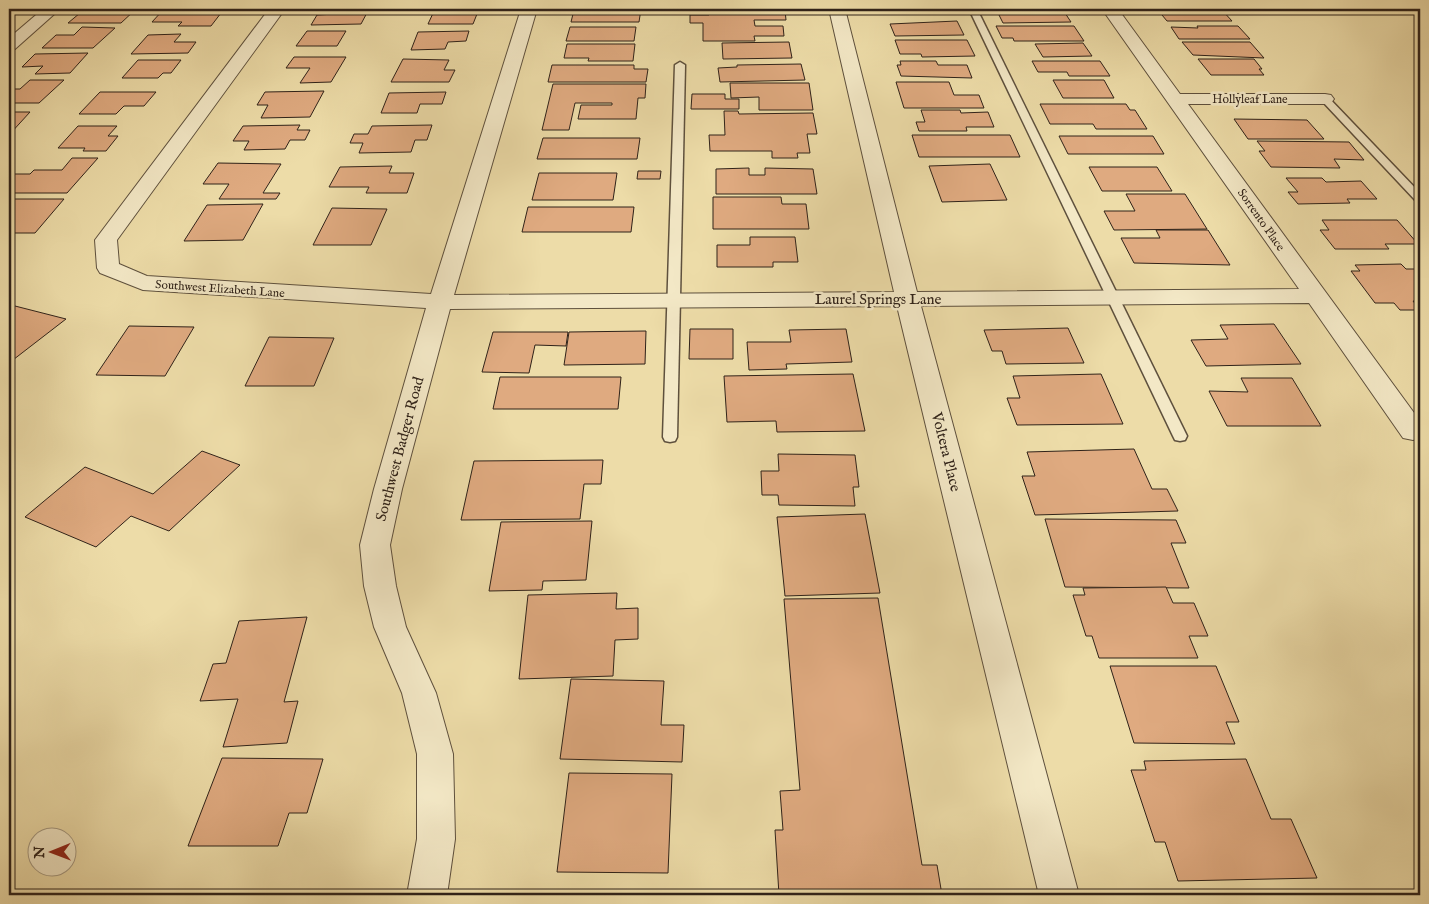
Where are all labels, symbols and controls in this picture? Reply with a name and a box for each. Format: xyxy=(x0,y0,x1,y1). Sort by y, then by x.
street label: Hollyleaf Lane xyxy=(1212,92,1288,107)
street label: Sorrento Place xyxy=(1234,186,1288,254)
street label: Southwest Elizabeth Lane xyxy=(155,277,286,301)
street label: Laurel Springs Lane xyxy=(815,290,941,309)
street label: Southwest Badger Road xyxy=(372,374,429,523)
street label: Voltera Place xyxy=(927,409,965,494)
north arrow xyxy=(28,826,78,876)
text: N xyxy=(31,846,49,859)

